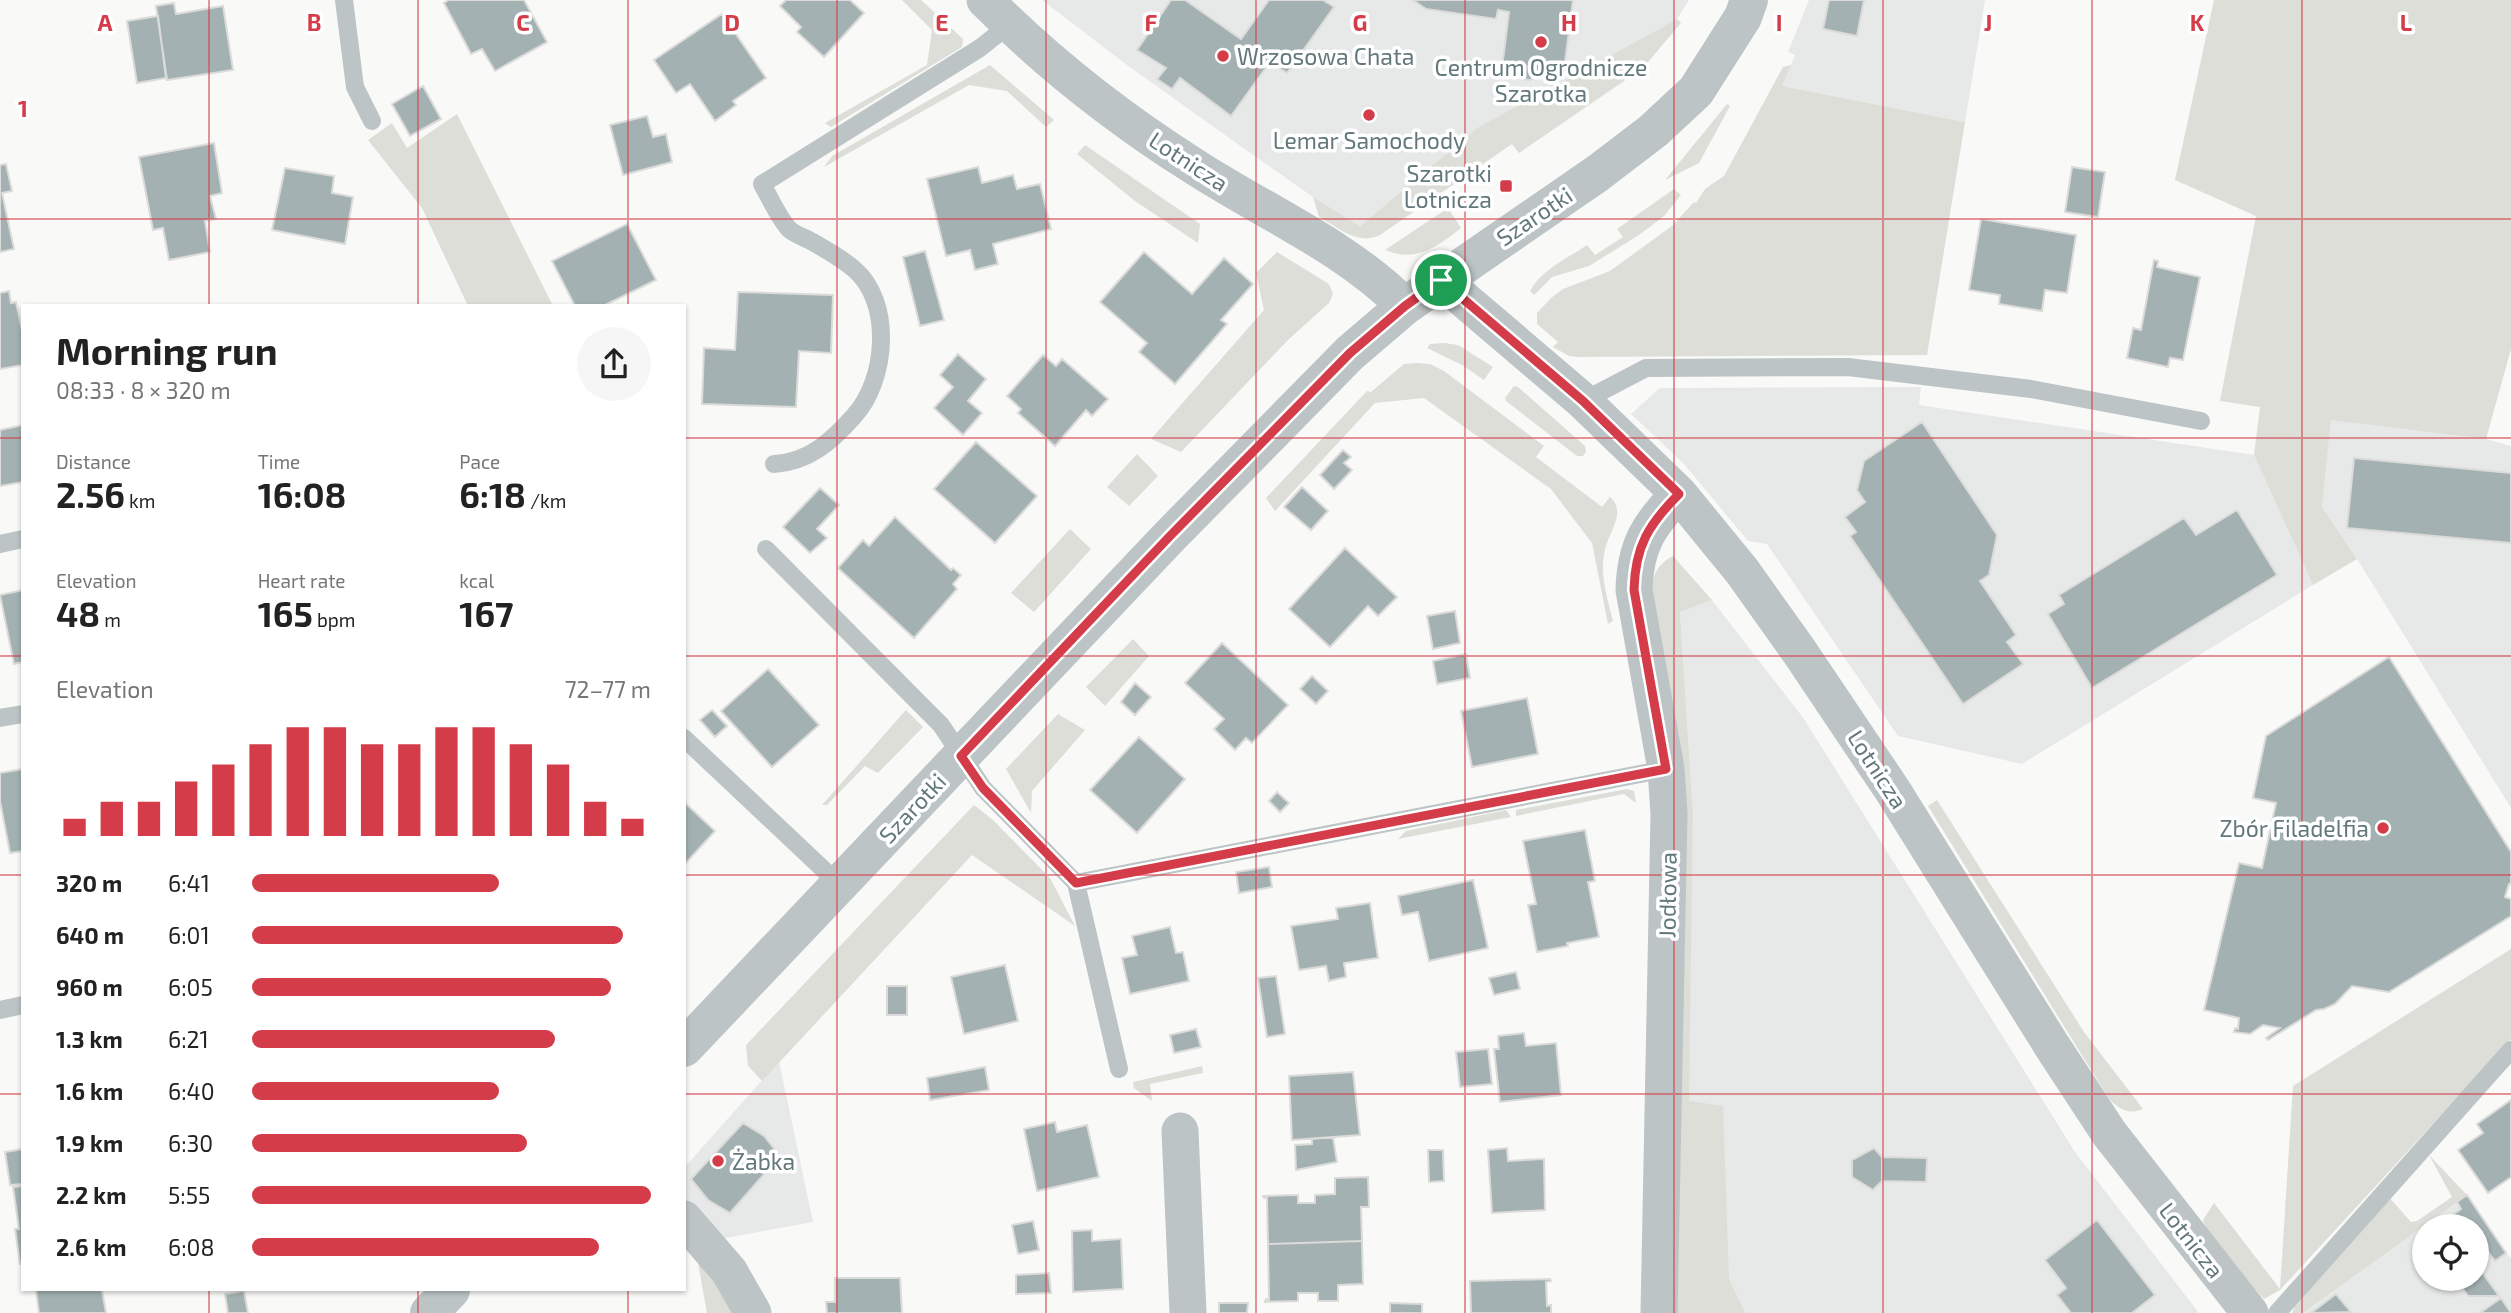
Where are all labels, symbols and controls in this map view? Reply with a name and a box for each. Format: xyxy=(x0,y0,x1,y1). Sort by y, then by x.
text: A xyxy=(97,8,113,36)
text: B xyxy=(307,8,321,36)
text: C xyxy=(516,8,530,36)
text: D xyxy=(724,8,740,36)
text: E xyxy=(935,8,949,36)
text: F xyxy=(1145,8,1158,36)
text: G xyxy=(1353,8,1367,36)
text: H xyxy=(1561,8,1577,36)
text: I xyxy=(1776,8,1782,36)
text: J xyxy=(1984,8,1992,36)
text: K xyxy=(2190,8,2205,36)
text: L xyxy=(2400,8,2412,36)
marker: Centrum Ogrodnicze Szarotka xyxy=(1533,34,1549,50)
place label: Wrzosowa Chata xyxy=(1237,42,1414,70)
marker: Wrzosowa Chata xyxy=(1215,48,1231,64)
place label: Centrum Ogrodnicze Szarotka xyxy=(1435,53,1647,107)
text: 1 xyxy=(18,94,28,122)
marker: Lemar Samochody xyxy=(1361,107,1377,123)
street label: Lotnicza xyxy=(1144,125,1234,197)
place label: Lemar Samochody xyxy=(1273,126,1465,154)
place label: Szarotki Lotnicza xyxy=(1404,159,1492,213)
marker: Szarotki Lotnicza xyxy=(1498,178,1514,194)
street label: Szarotki xyxy=(1491,181,1577,251)
pin xyxy=(1411,250,1471,310)
icon: arrive xyxy=(1422,261,1460,299)
text: Morning run xyxy=(56,327,277,373)
button: share xyxy=(577,327,651,401)
text: 08:33 · 8 × 320 m xyxy=(56,376,231,404)
text: Distance xyxy=(56,450,131,473)
text: Time xyxy=(258,450,300,473)
text: Pace xyxy=(459,450,500,473)
text: 2.56 xyxy=(56,473,125,515)
text: 16:08 xyxy=(258,473,346,515)
text: 6:18 xyxy=(459,473,526,515)
text: km xyxy=(125,489,155,512)
text: /km xyxy=(526,489,566,512)
text: Elevation xyxy=(56,569,137,592)
text: Heart rate xyxy=(258,569,346,592)
text: kcal xyxy=(459,569,494,592)
text: 48 xyxy=(56,592,100,634)
text: 165 xyxy=(258,592,313,634)
text: 167 xyxy=(459,592,514,634)
text: m xyxy=(100,608,121,631)
text: bpm xyxy=(313,608,355,631)
text: Elevation xyxy=(56,675,154,703)
text: 72–77 m xyxy=(565,675,651,703)
street label: Lotnicza xyxy=(1842,724,1914,814)
street label: Szarotki xyxy=(873,767,951,849)
place label: Zbór Filadelfia xyxy=(2220,814,2369,842)
marker: Zbór Filadelfia xyxy=(2375,820,2391,836)
street label: Jodłowa xyxy=(1652,852,1682,938)
text: 320 m xyxy=(56,869,122,897)
text: 6:41 xyxy=(168,869,210,897)
text: 640 m xyxy=(56,921,124,949)
text: 6:01 xyxy=(168,921,210,949)
text: 960 m xyxy=(56,973,123,1001)
text: 6:05 xyxy=(168,973,213,1001)
text: 1.3 km xyxy=(56,1025,123,1053)
text: 6:21 xyxy=(168,1025,209,1053)
text: 1.6 km xyxy=(56,1077,123,1105)
text: 6:40 xyxy=(168,1077,215,1105)
text: 1.9 km xyxy=(56,1129,123,1157)
text: 6:30 xyxy=(168,1129,213,1157)
place label: Żabka xyxy=(732,1147,795,1175)
marker: Żabka xyxy=(710,1153,726,1169)
text: 2.2 km xyxy=(56,1181,126,1209)
text: 5:55 xyxy=(168,1181,210,1209)
street label: Lotnicza xyxy=(2154,1197,2230,1283)
map controls xyxy=(2412,1214,2489,1291)
button: locate xyxy=(2412,1214,2489,1291)
text: 2.6 km xyxy=(56,1233,127,1261)
text: 6:08 xyxy=(168,1233,214,1261)

